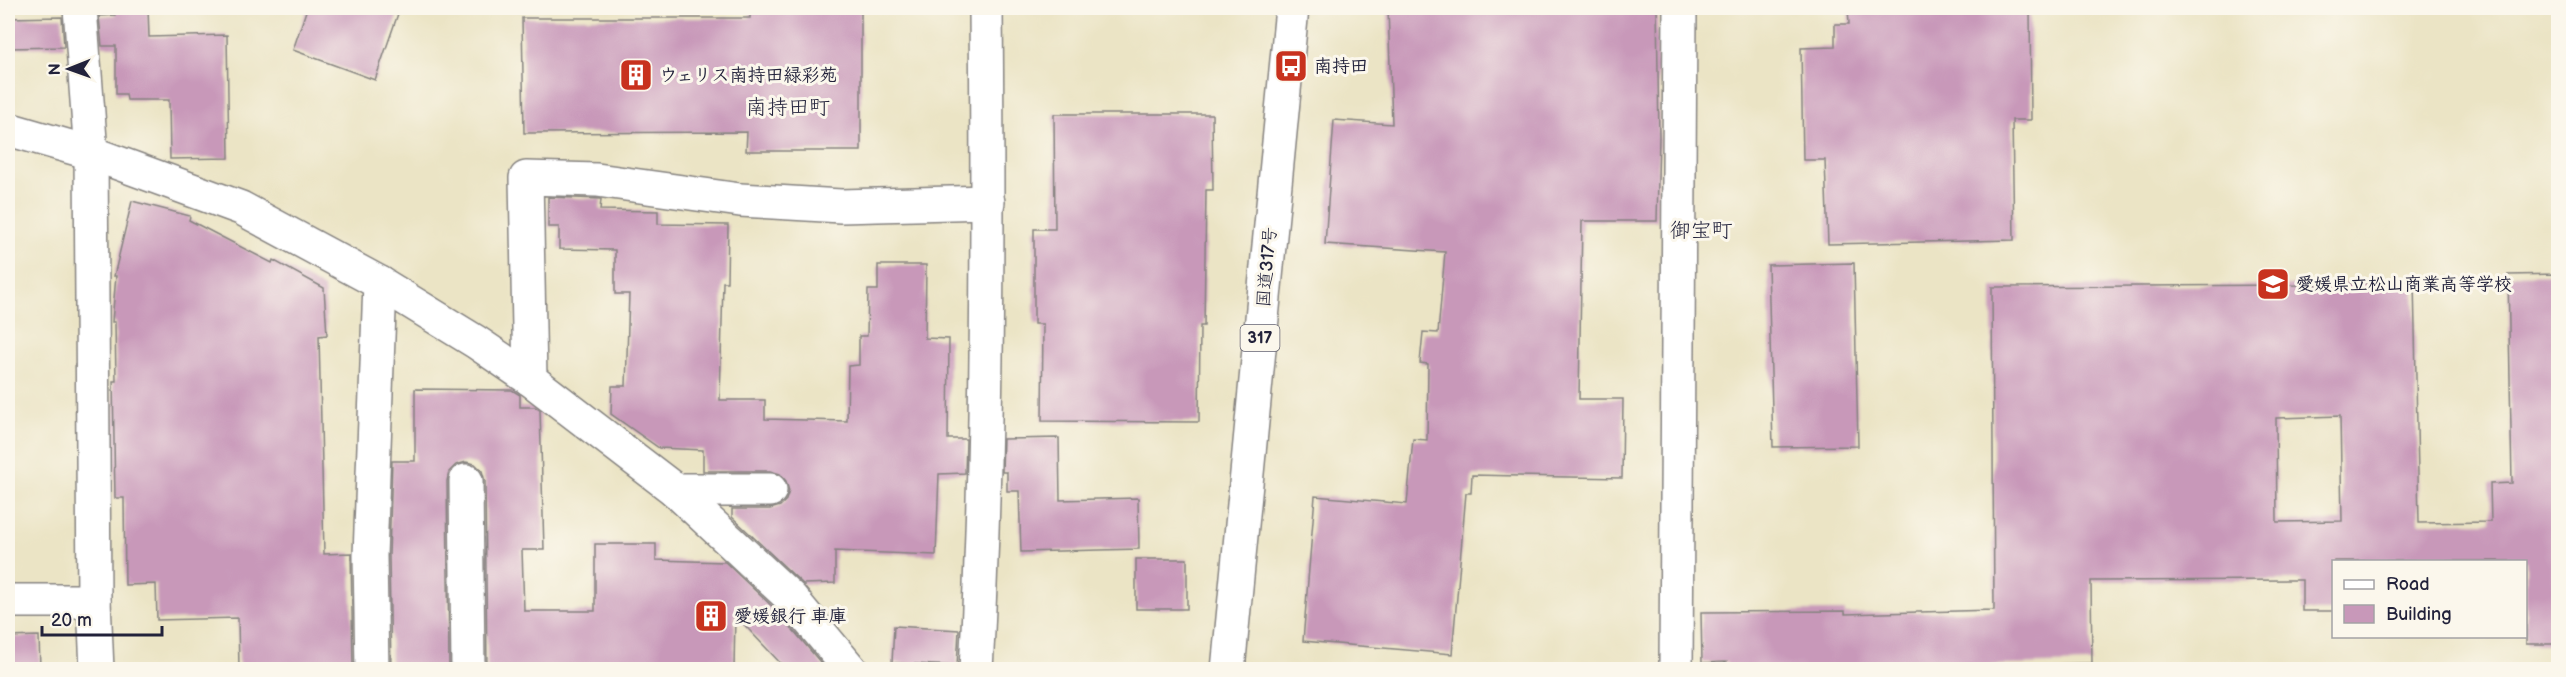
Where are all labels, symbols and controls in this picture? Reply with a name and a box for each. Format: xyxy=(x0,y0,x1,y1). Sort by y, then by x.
north arrow xyxy=(39,39,99,99)
bus stop icon: 南持田 xyxy=(1273,48,1309,84)
place label: 南持田 xyxy=(1314,56,1368,77)
building icon: ウェリス南持田緑彩苑 xyxy=(618,57,654,93)
text: N xyxy=(46,63,65,75)
place label: ウェリス南持田緑彩苑 xyxy=(659,65,838,86)
district label: 南持田町 xyxy=(746,95,830,120)
district label: 御宝町 xyxy=(1670,218,1733,243)
street label: 国道317号 xyxy=(1253,226,1281,308)
school or university icon: 愛媛県立松山商業高等学校 xyxy=(2255,266,2291,302)
place label: 愛媛県立松山商業高等学校 xyxy=(2296,274,2512,295)
road number: 317 xyxy=(1240,325,1280,351)
legend xyxy=(2332,560,2527,638)
text: Road xyxy=(2386,574,2430,595)
building icon: 愛媛銀行 車庫 xyxy=(693,598,729,634)
scale bar xyxy=(42,599,162,637)
text: Building xyxy=(2386,604,2452,625)
place label: 愛媛銀行 車庫 xyxy=(734,606,847,627)
text: 20 m xyxy=(51,610,92,631)

